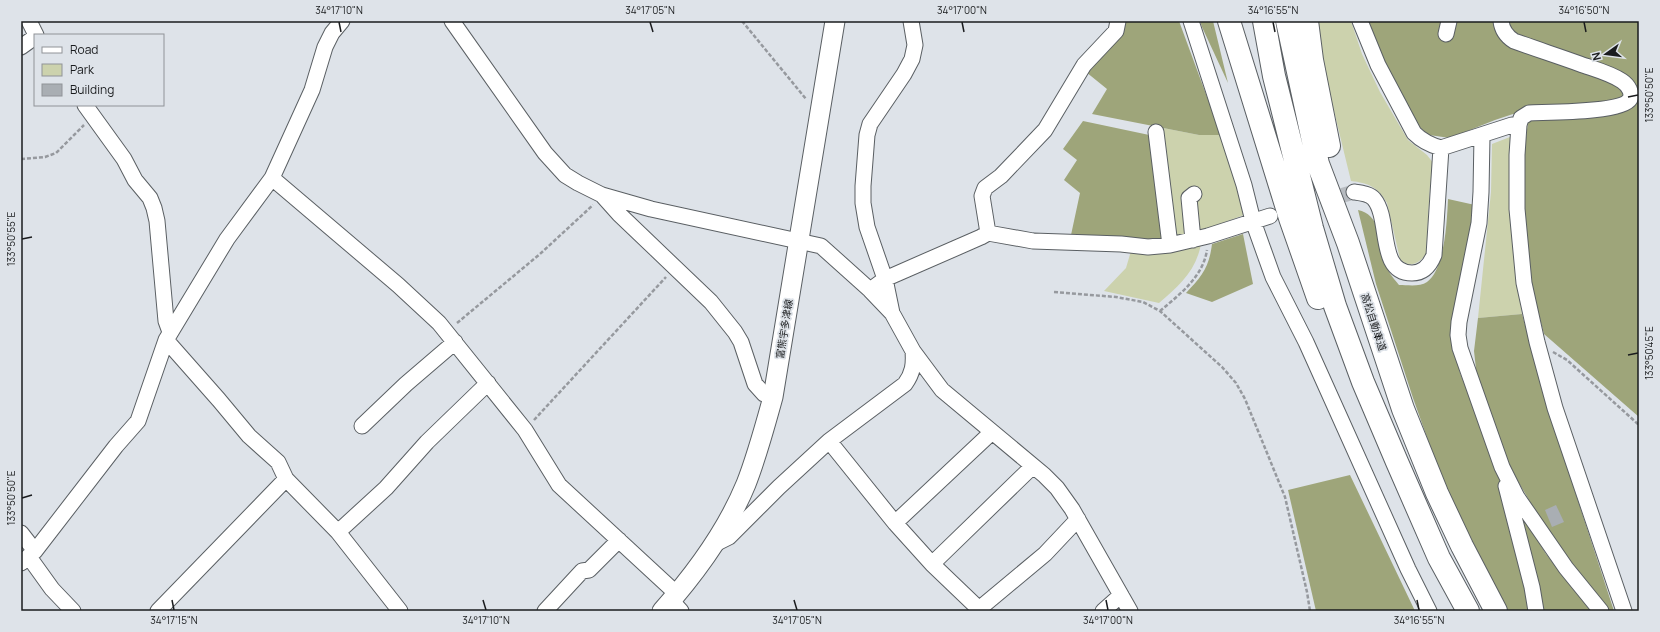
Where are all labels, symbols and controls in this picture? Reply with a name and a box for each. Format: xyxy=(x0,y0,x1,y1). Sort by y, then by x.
text: 34°17'10"N xyxy=(315,3,363,17)
text: 34°17'05"N xyxy=(625,3,675,17)
text: 34°17'00"N xyxy=(937,3,987,17)
text: 34°16'55"N xyxy=(1248,3,1298,17)
text: 34°16'50"N xyxy=(1559,3,1610,17)
legend xyxy=(34,34,164,106)
north arrow xyxy=(1586,34,1626,74)
text: Road xyxy=(70,41,98,58)
text: N xyxy=(1588,51,1604,62)
text: Park xyxy=(70,61,95,78)
text: 133°50'50"E xyxy=(1642,67,1656,122)
text: Building xyxy=(70,81,114,98)
text: 133°50'55"E xyxy=(4,211,18,266)
street label: 高松自動車道 xyxy=(1358,291,1390,353)
street label: 富熊宇多津線 xyxy=(772,298,796,360)
text: 133°50'45"E xyxy=(1642,326,1656,380)
text: 133°50'50"E xyxy=(4,470,18,525)
text: 34°17'15"N xyxy=(150,613,198,627)
text: 34°17'10"N xyxy=(462,613,510,627)
text: 34°17'05"N xyxy=(772,613,822,627)
text: 34°17'00"N xyxy=(1083,613,1133,627)
text: 34°16'55"N xyxy=(1394,613,1444,627)

